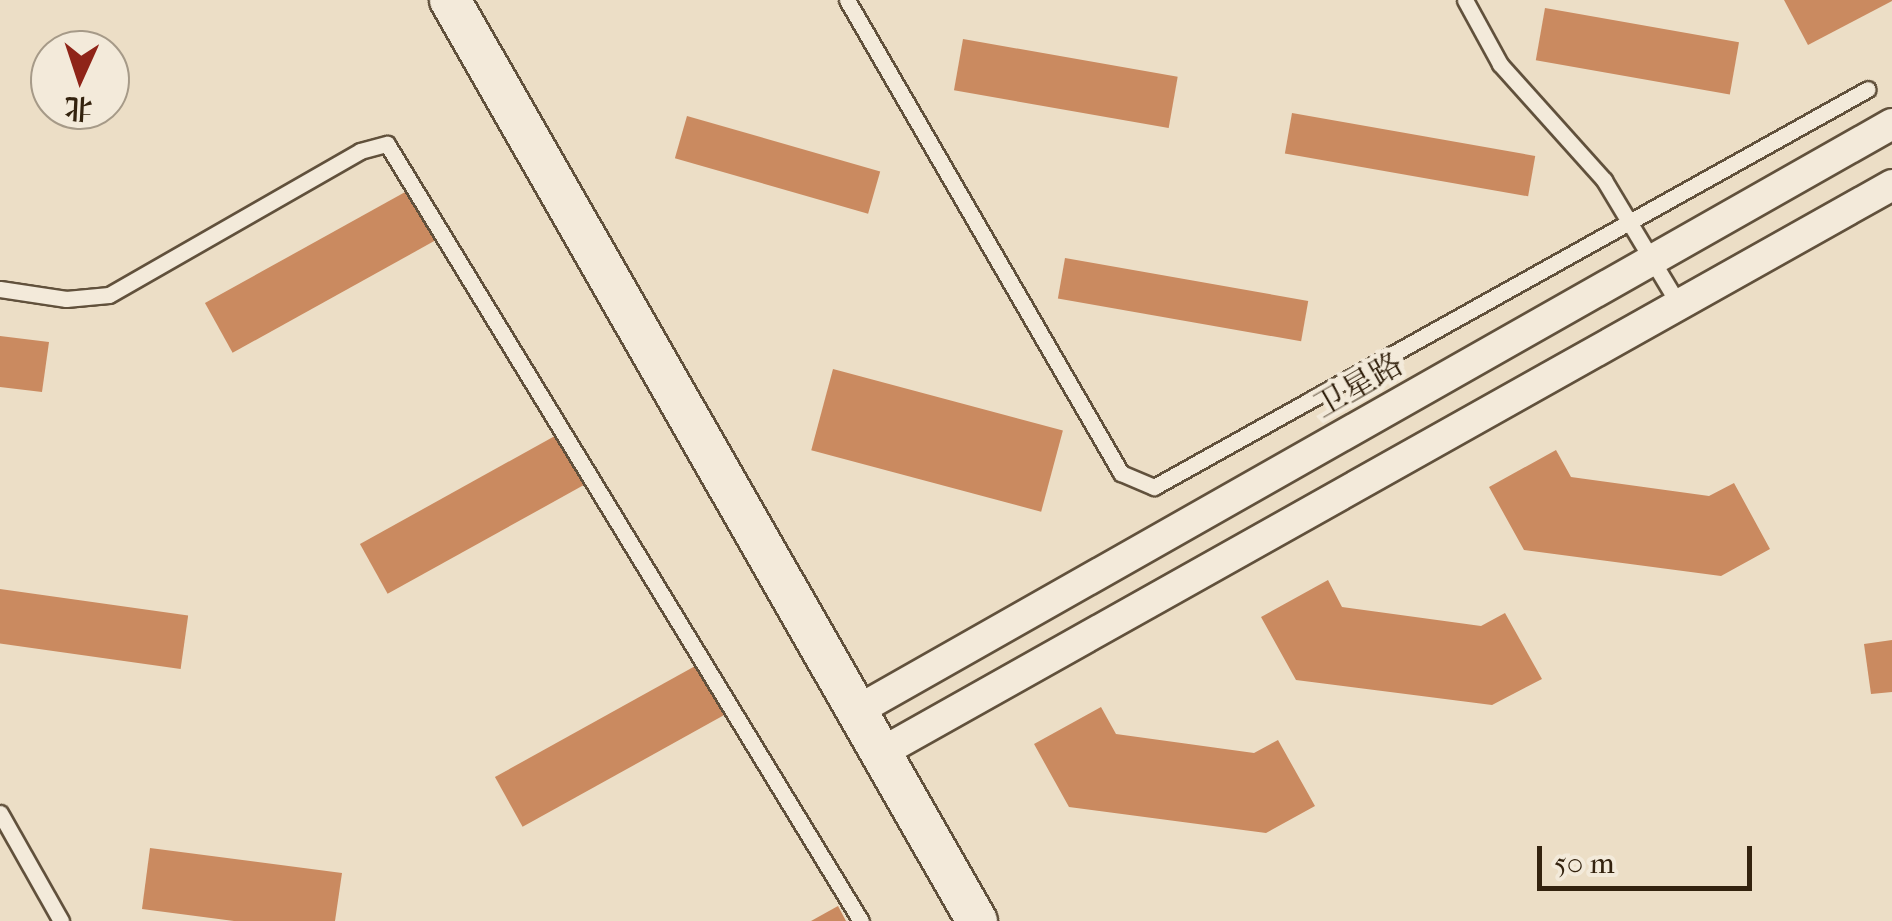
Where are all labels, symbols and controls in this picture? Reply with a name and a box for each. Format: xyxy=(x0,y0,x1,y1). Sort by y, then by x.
north arrow xyxy=(30,30,130,130)
text: 北 xyxy=(64,91,93,126)
street label: 卫星路 xyxy=(1308,345,1410,427)
scale bar xyxy=(1542,826,1757,888)
text: 50 m xyxy=(1554,846,1615,881)

